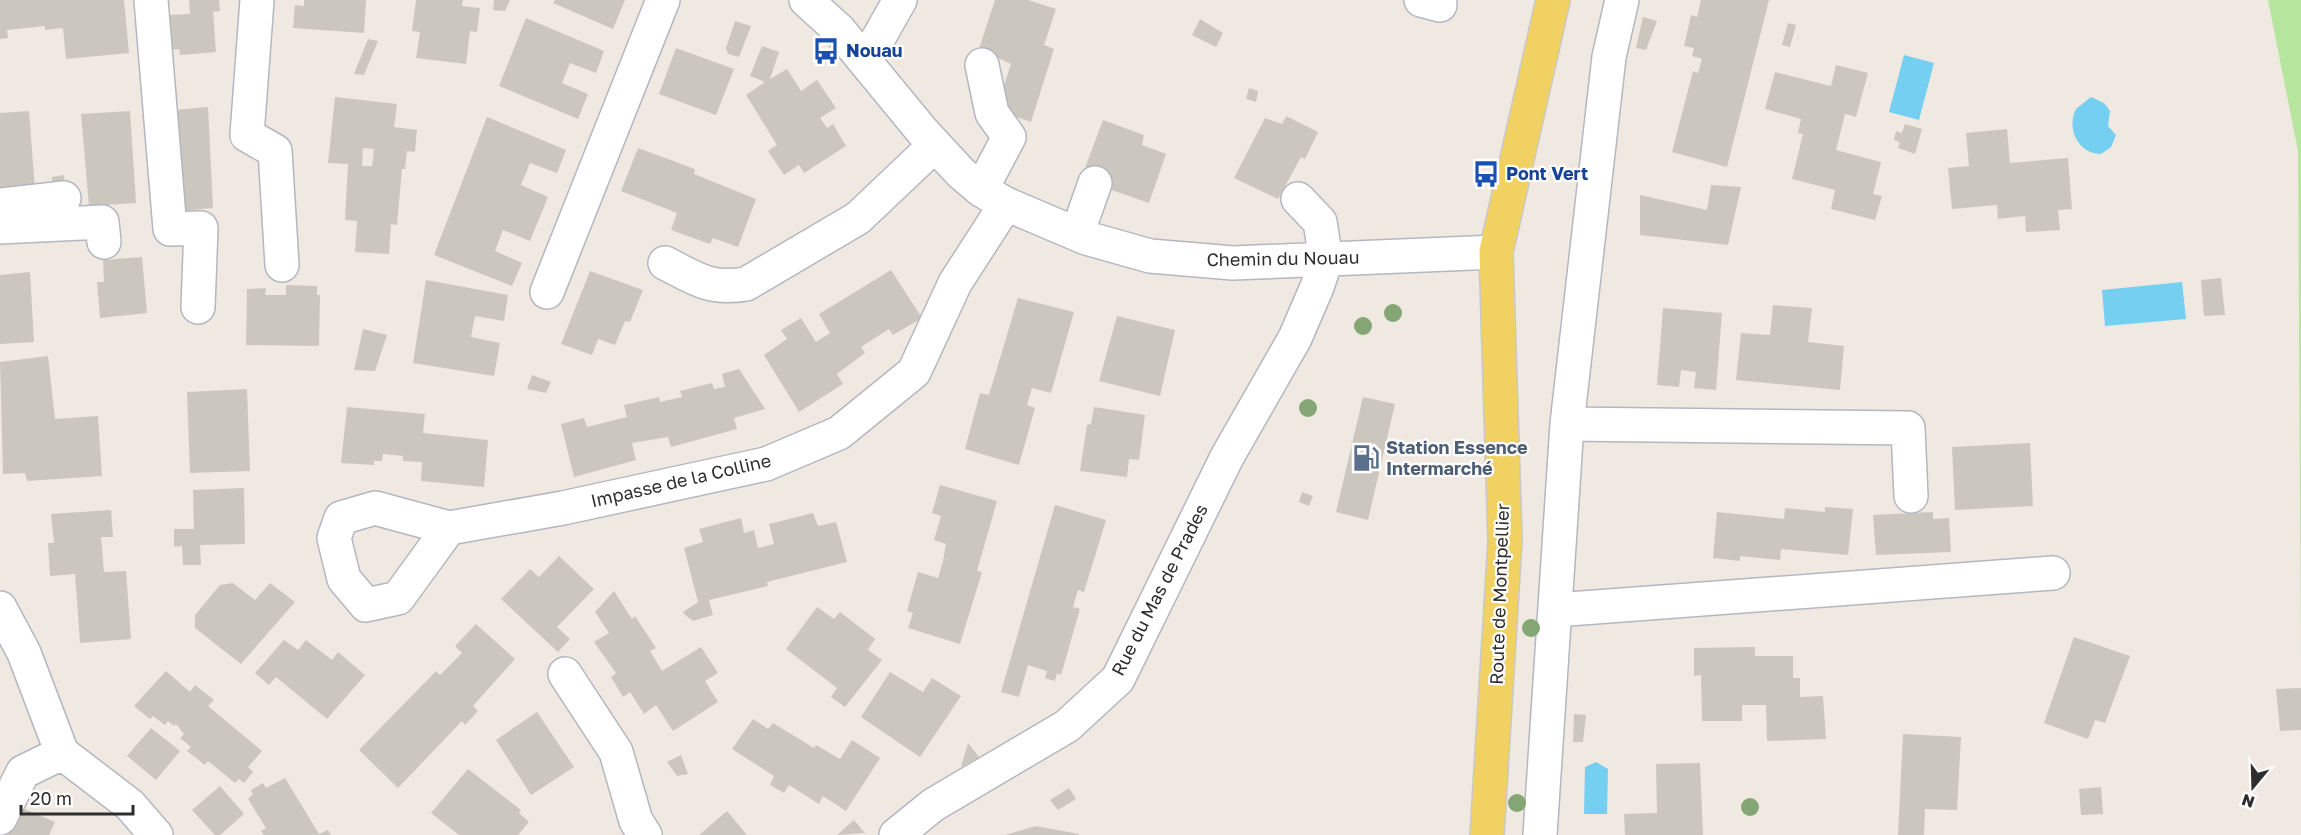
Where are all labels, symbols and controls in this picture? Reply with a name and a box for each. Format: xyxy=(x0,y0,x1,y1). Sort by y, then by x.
bus stop icon: Nouau xyxy=(811,36,841,66)
place label: Nouau xyxy=(846,39,902,61)
bus stop icon: Pont Vert xyxy=(1471,159,1501,189)
place label: Pont Vert xyxy=(1506,162,1588,184)
street label: Chemin du Nouau xyxy=(1206,246,1360,270)
place label: Station Essence Intermarché xyxy=(1386,436,1528,479)
fuel station icon: Station Essence Intermarché xyxy=(1351,443,1381,473)
street label: Impasse de la Colline xyxy=(589,449,773,511)
street label: Rue du Mas de Prades xyxy=(1106,500,1212,679)
street label: Route de Montpellier xyxy=(1485,503,1513,685)
north arrow xyxy=(2223,757,2283,817)
scale bar xyxy=(21,778,134,816)
text: 20 m xyxy=(30,787,72,809)
text: N xyxy=(2239,790,2257,813)

